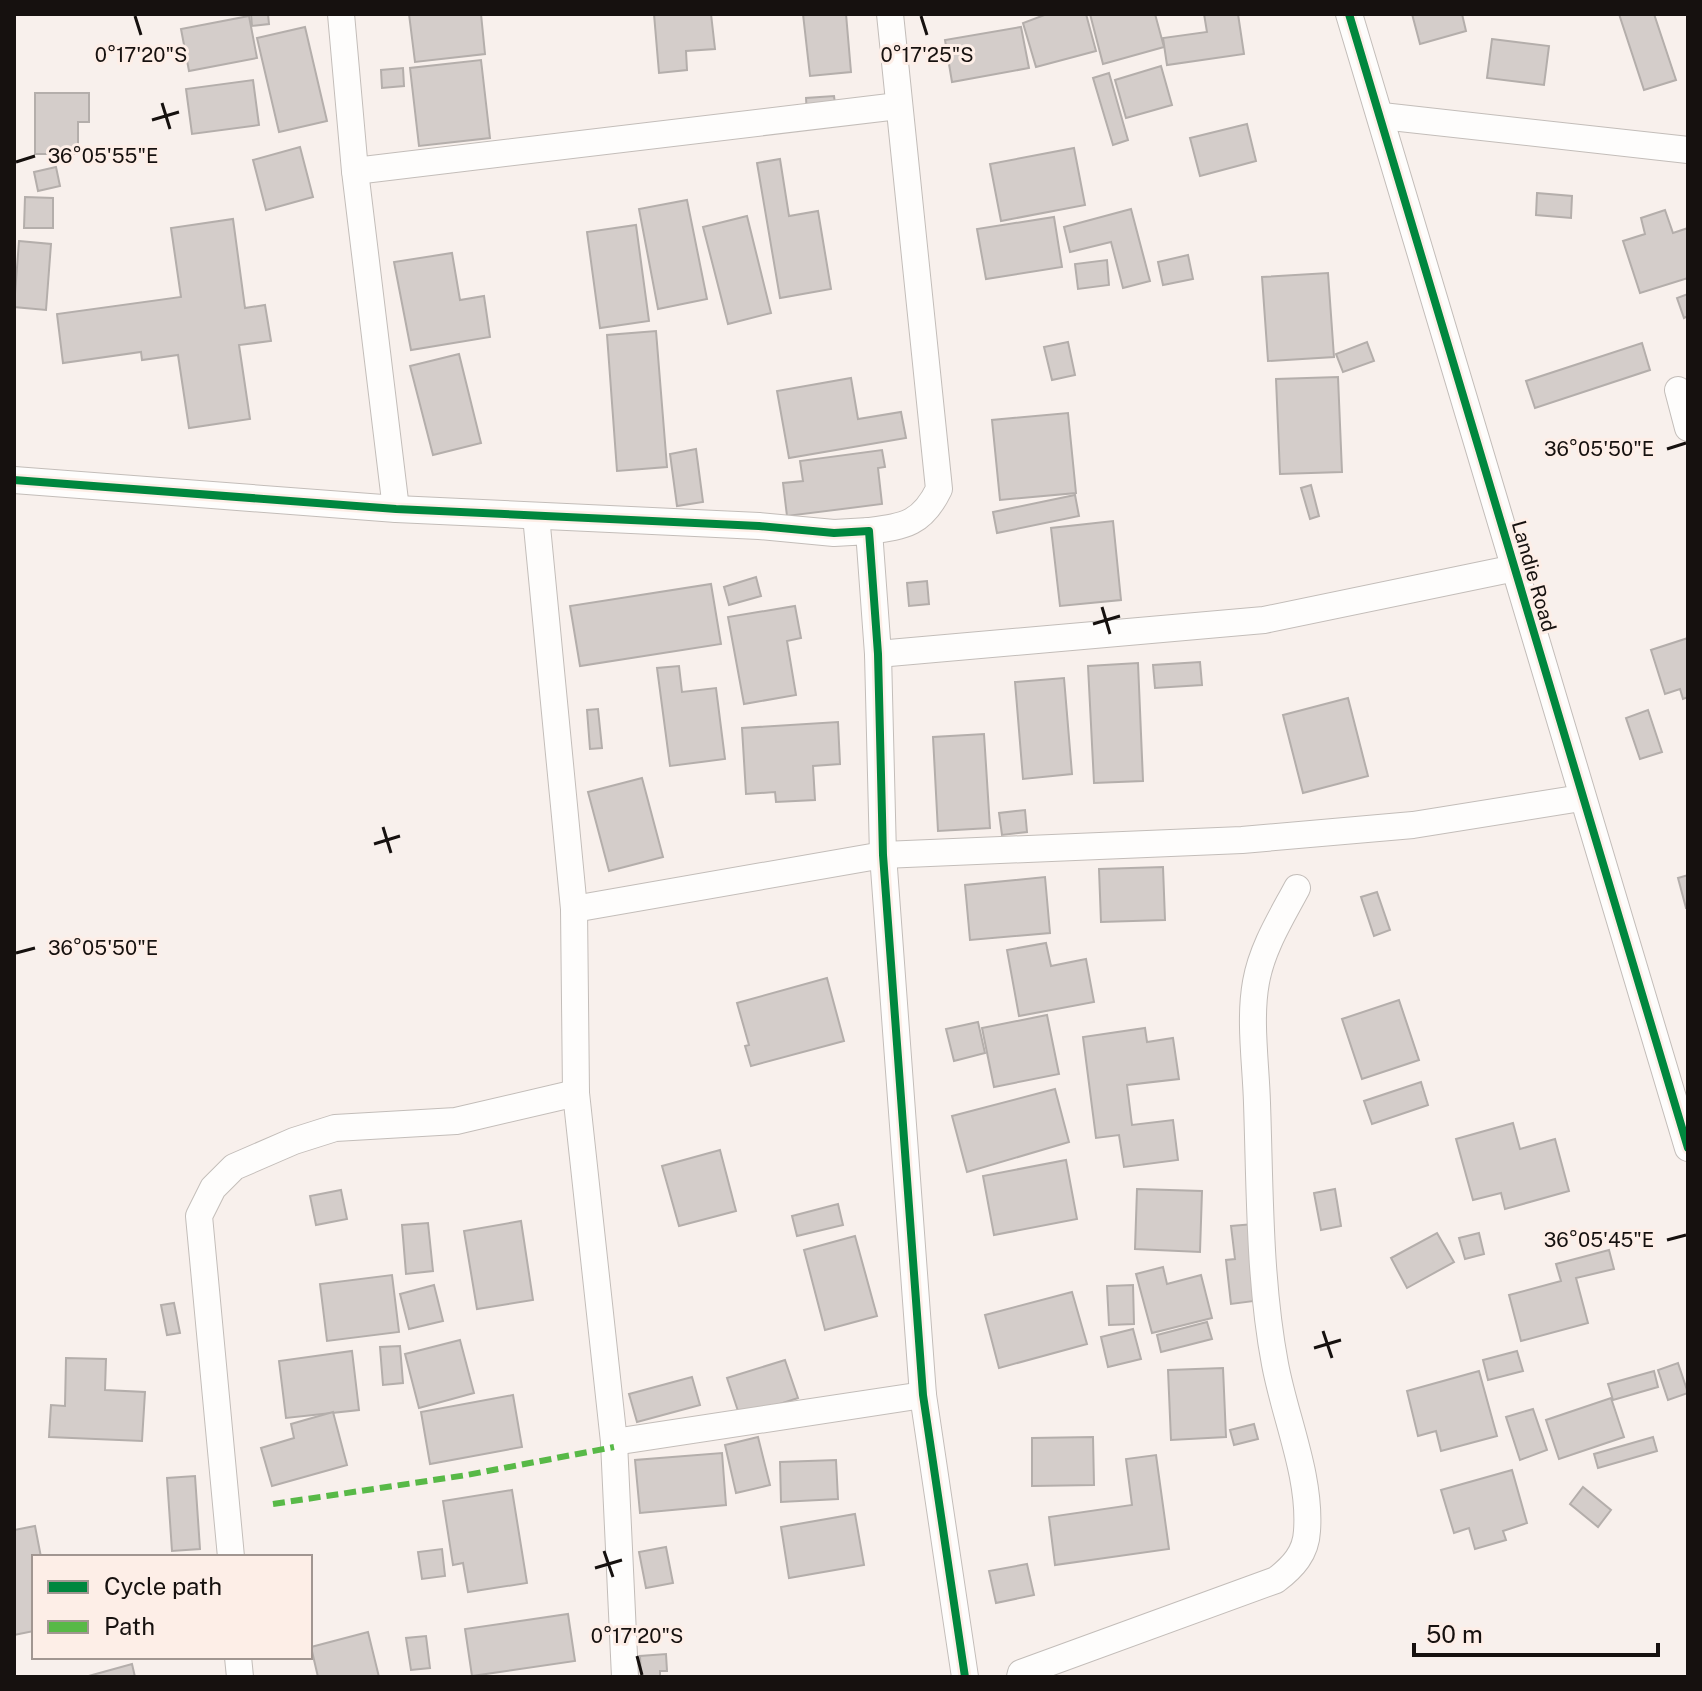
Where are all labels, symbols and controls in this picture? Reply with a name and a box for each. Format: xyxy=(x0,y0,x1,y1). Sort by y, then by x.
text: 0°17'20"S xyxy=(95,43,187,67)
text: 0°17'25"S xyxy=(880,43,974,67)
text: 36°05'55"E xyxy=(48,144,158,168)
text: 36°05'50"E xyxy=(1544,437,1654,461)
street label: Landie Road xyxy=(1507,518,1561,634)
text: 36°05'50"E xyxy=(48,936,158,960)
text: 36°05'45"E xyxy=(1544,1228,1654,1252)
legend xyxy=(32,1555,312,1659)
text: Cycle path xyxy=(104,1572,222,1600)
scale bar xyxy=(1414,1607,1658,1657)
text: Path xyxy=(104,1612,155,1640)
text: 50 m xyxy=(1426,1620,1483,1648)
text: 0°17'20"S xyxy=(591,1624,683,1648)

